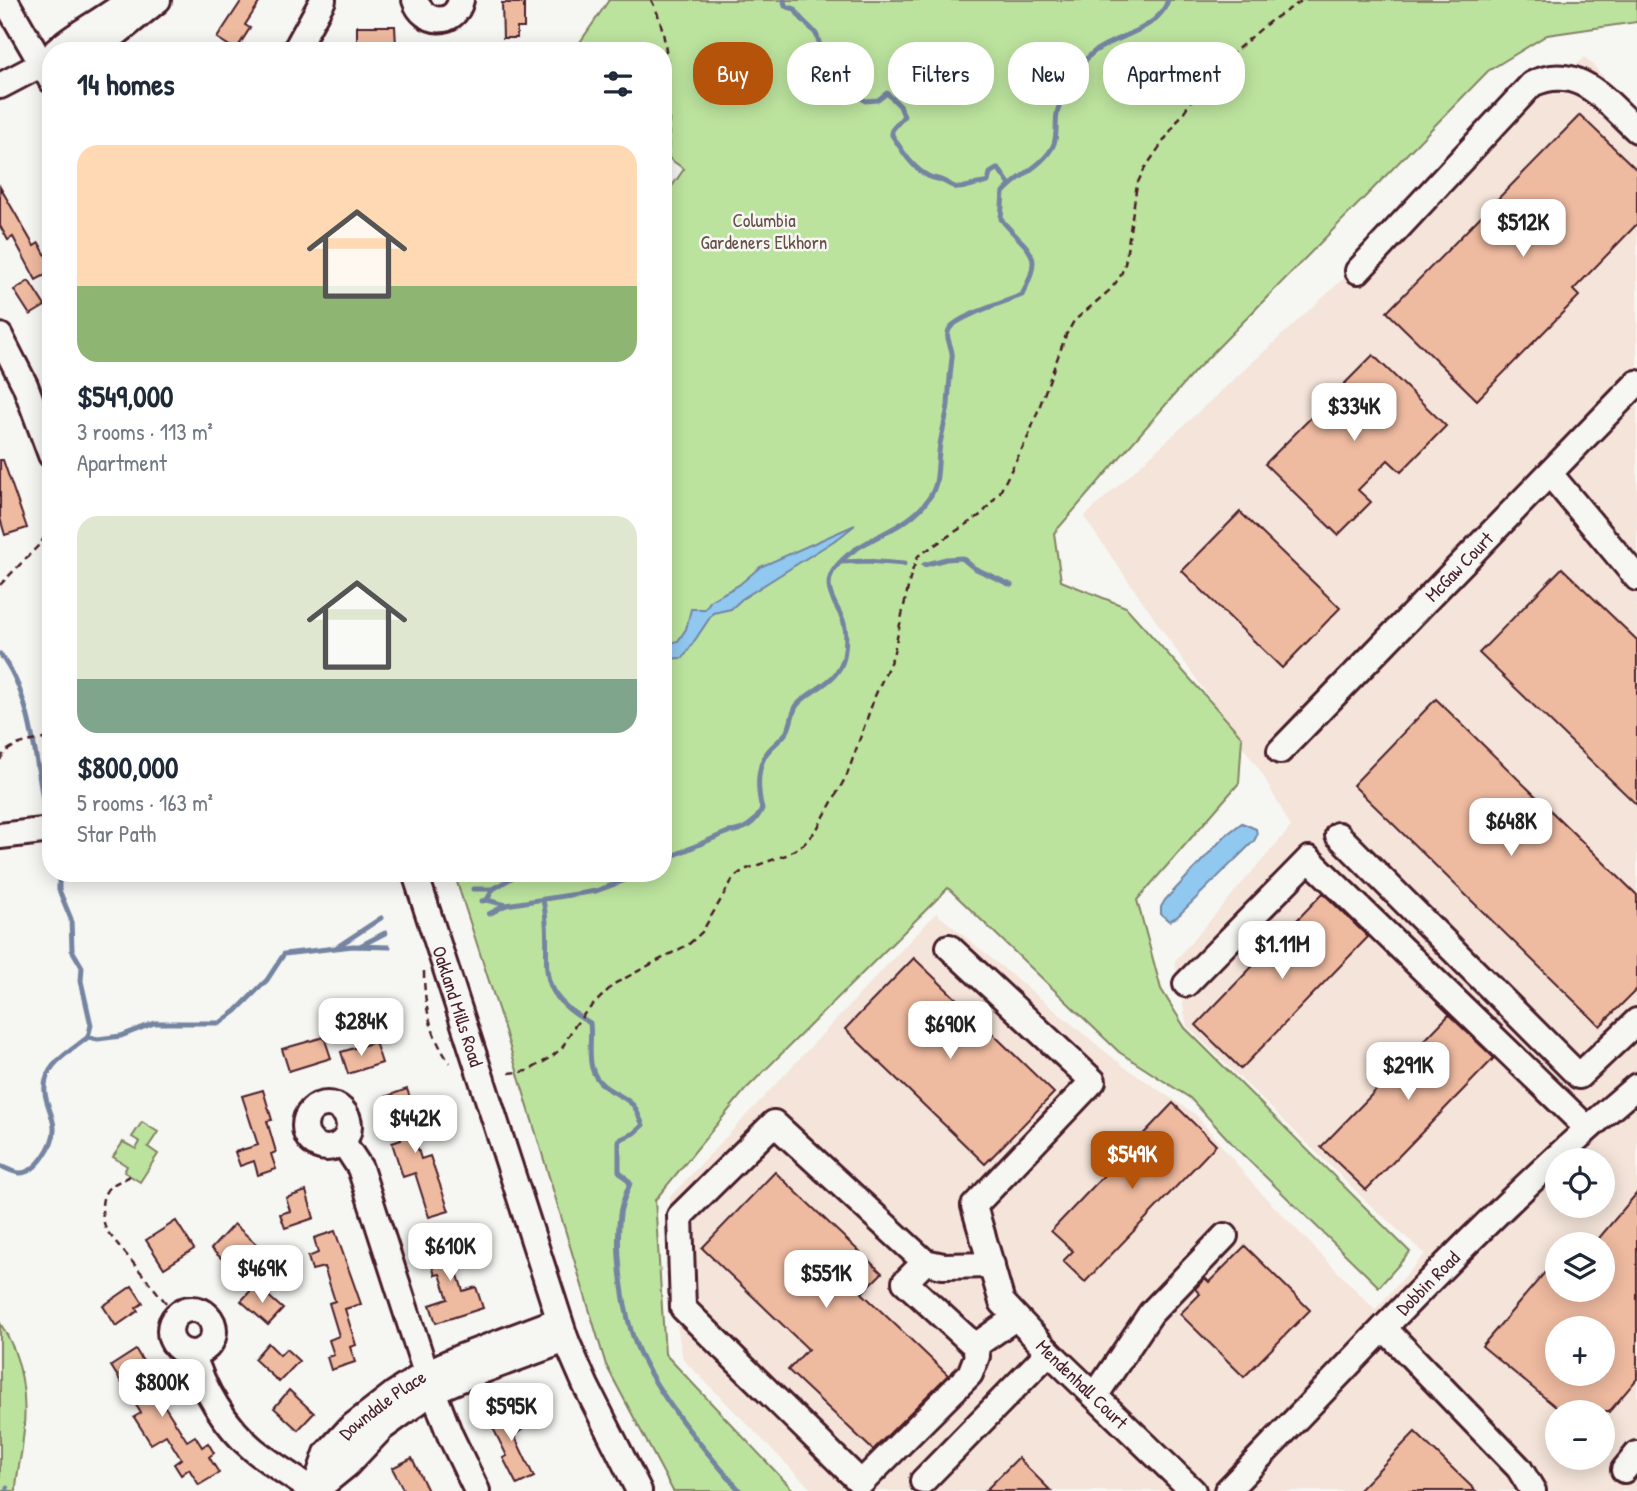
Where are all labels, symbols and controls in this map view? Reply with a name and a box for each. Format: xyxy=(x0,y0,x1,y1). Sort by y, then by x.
chip: Buy xyxy=(693,42,773,105)
chip: Rent xyxy=(787,42,874,105)
chip: Filters xyxy=(888,42,994,105)
chip: New xyxy=(1008,42,1089,105)
chip: Apartment xyxy=(1103,42,1245,105)
text: 14 homes xyxy=(77,64,175,104)
icon: filters xyxy=(599,65,637,103)
icon: home xyxy=(294,191,420,317)
pin: $512K xyxy=(1474,200,1572,259)
text: $512K xyxy=(1497,206,1549,237)
park label: Columbia Gardeners Elkhorn xyxy=(701,207,827,255)
text: $549,000 xyxy=(77,376,174,416)
pin: $334K xyxy=(1305,384,1403,443)
text: $334K xyxy=(1328,390,1380,421)
text: 3 rooms · 113 m² xyxy=(77,416,213,447)
text: Apartment xyxy=(77,447,167,478)
street label: McGaw Court xyxy=(1419,526,1499,607)
icon: home xyxy=(294,562,420,688)
text: $800,000 xyxy=(77,747,178,787)
text: 5 rooms · 163 m² xyxy=(77,787,213,818)
pin: $648K xyxy=(1462,798,1560,858)
text: $648K xyxy=(1485,805,1537,836)
text: Star Path xyxy=(77,818,156,849)
pin: $1.11M xyxy=(1225,922,1339,981)
text: $1.11M xyxy=(1254,928,1310,959)
street label: Oakland Mills Road xyxy=(426,943,490,1070)
pin: $284K xyxy=(312,998,410,1058)
pin: $690K xyxy=(901,1002,999,1061)
text: $284K xyxy=(334,1005,388,1036)
text: $690K xyxy=(924,1008,976,1039)
pin: $291K xyxy=(1359,1042,1457,1102)
text: $291K xyxy=(1382,1049,1434,1080)
pin: $442K xyxy=(366,1096,464,1155)
text: $442K xyxy=(389,1102,441,1133)
pin: $549K xyxy=(1083,1132,1181,1191)
text: $549K xyxy=(1107,1138,1157,1169)
map controls xyxy=(1545,1148,1615,1470)
button: locate xyxy=(1545,1148,1615,1218)
pin: $610K xyxy=(401,1224,499,1283)
text: $610K xyxy=(424,1230,476,1261)
button: layers xyxy=(1545,1232,1615,1302)
street label: Dobbin Road xyxy=(1390,1245,1466,1321)
pin: $469K xyxy=(213,1246,311,1305)
pin: $551K xyxy=(777,1250,875,1310)
text: $469K xyxy=(237,1252,287,1283)
text: $551K xyxy=(800,1257,852,1288)
button: + xyxy=(1545,1316,1615,1386)
street label: Mendenhall Court xyxy=(1030,1333,1134,1435)
pin: $800K xyxy=(113,1360,211,1419)
street label: Downdale Place xyxy=(333,1363,431,1445)
text: $800K xyxy=(135,1366,189,1397)
pin: $595K xyxy=(462,1384,560,1443)
text: $595K xyxy=(485,1390,537,1421)
button: − xyxy=(1545,1400,1615,1470)

